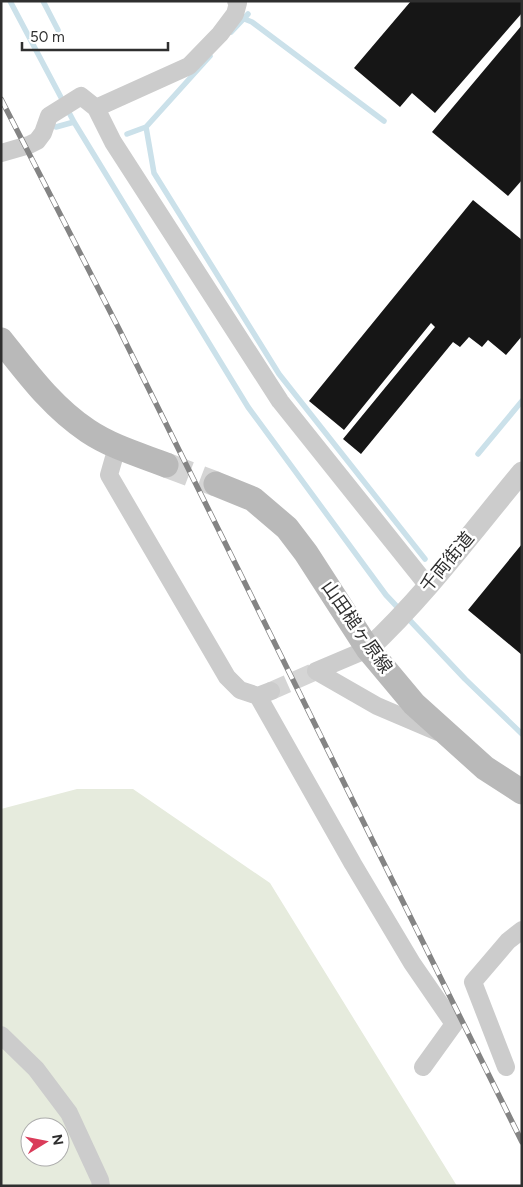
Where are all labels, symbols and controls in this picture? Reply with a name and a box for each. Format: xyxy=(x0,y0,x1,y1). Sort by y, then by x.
scale bar xyxy=(22,20,169,52)
text: 50 m xyxy=(30,28,65,46)
street label: 千両街道 xyxy=(415,527,479,597)
street label: 山田槌ヶ原線 xyxy=(317,576,397,678)
north arrow xyxy=(20,1117,70,1167)
text: N xyxy=(48,1133,67,1147)

